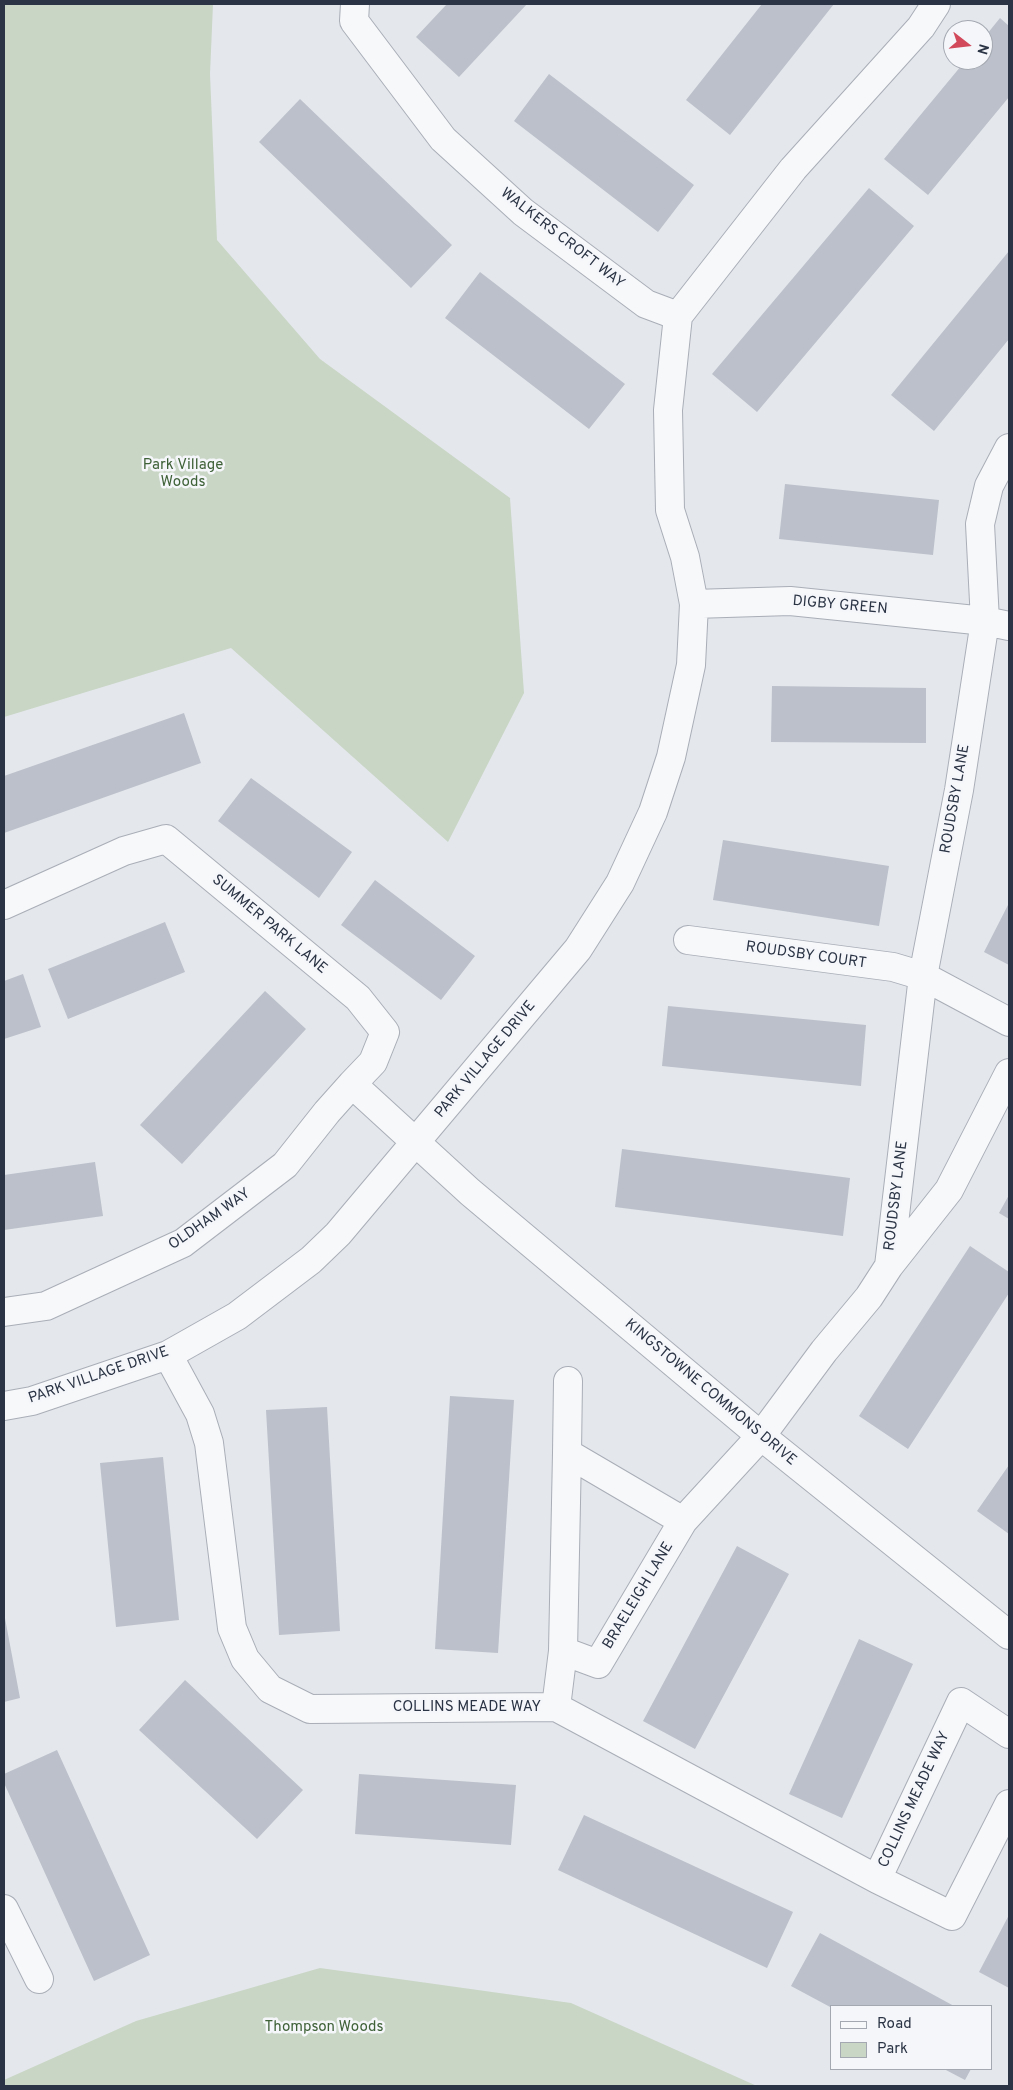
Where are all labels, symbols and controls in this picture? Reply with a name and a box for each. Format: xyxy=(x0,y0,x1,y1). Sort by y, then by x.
north arrow xyxy=(943,20,993,70)
text: N xyxy=(972,42,991,56)
street label: WALKERS CROFT WAY xyxy=(496,185,628,293)
park label: Park Village Woods xyxy=(143,457,223,492)
street label: DIGBY GREEN xyxy=(792,593,888,619)
street label: ROUDSBY LANE xyxy=(938,743,974,855)
street label: SUMMER PARK LANE xyxy=(208,872,330,978)
street label: ROUDSBY COURT xyxy=(744,939,868,973)
street label: PARK VILLAGE DRIVE xyxy=(432,998,540,1122)
street label: ROUDSBY LANE xyxy=(881,1140,913,1252)
street label: OLDHAM WAY xyxy=(166,1185,254,1255)
street label: KINGSTOWNE COMMONS DRIVE xyxy=(620,1316,800,1470)
street label: PARK VILLAGE DRIVE xyxy=(26,1344,172,1408)
street label: BRAELEIGH LANE xyxy=(600,1539,678,1653)
street label: COLLINS MEADE WAY xyxy=(393,1699,541,1717)
street label: COLLINS MEADE WAY xyxy=(875,1729,955,1871)
legend xyxy=(830,2005,993,2070)
text: Road xyxy=(877,2015,912,2034)
park label: Thompson Woods xyxy=(264,2019,384,2037)
text: Park xyxy=(877,2040,908,2059)

